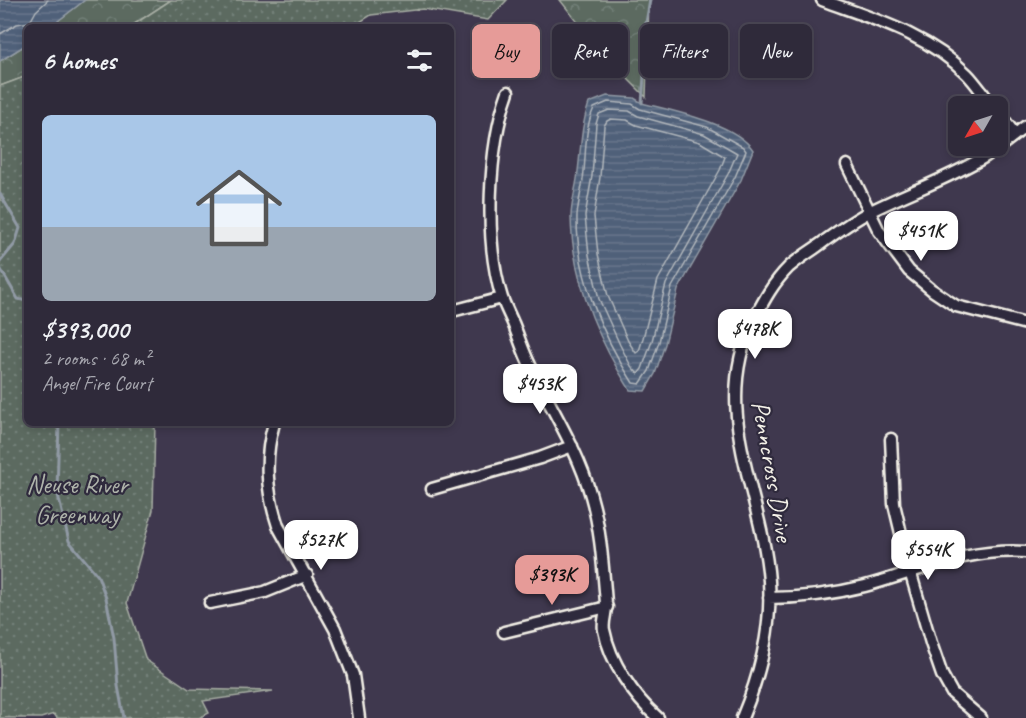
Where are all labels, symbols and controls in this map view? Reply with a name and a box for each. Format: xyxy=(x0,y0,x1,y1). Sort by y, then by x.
chip: Buy xyxy=(472,24,540,78)
chip: Rent xyxy=(552,24,628,78)
chip: Filters xyxy=(640,24,728,78)
chip: New xyxy=(740,24,812,78)
text: 6 homes xyxy=(42,44,116,77)
icon: filters xyxy=(403,44,436,77)
north arrow xyxy=(948,96,1008,156)
map controls xyxy=(948,96,1008,156)
icon: home xyxy=(185,154,293,262)
pin: $451K xyxy=(879,211,963,262)
text: $451K xyxy=(898,218,944,243)
pin: $478K xyxy=(713,309,797,360)
text: $393,000 xyxy=(42,313,129,346)
text: $478K xyxy=(732,316,778,341)
text: 2 rooms · 68 m² xyxy=(42,346,150,371)
pin: $453K xyxy=(498,364,582,415)
text: Angel Fire Court xyxy=(42,371,152,396)
text: $453K xyxy=(517,371,563,396)
street label: Penncross Drive xyxy=(744,398,802,546)
park label: Neuse River Greenway xyxy=(26,468,131,531)
pin: $527K xyxy=(279,520,363,571)
text: $527K xyxy=(298,527,344,552)
pin: $554K xyxy=(886,530,970,581)
text: $554K xyxy=(905,537,951,562)
pin: $393K xyxy=(510,555,594,606)
text: $393K xyxy=(529,562,575,587)

